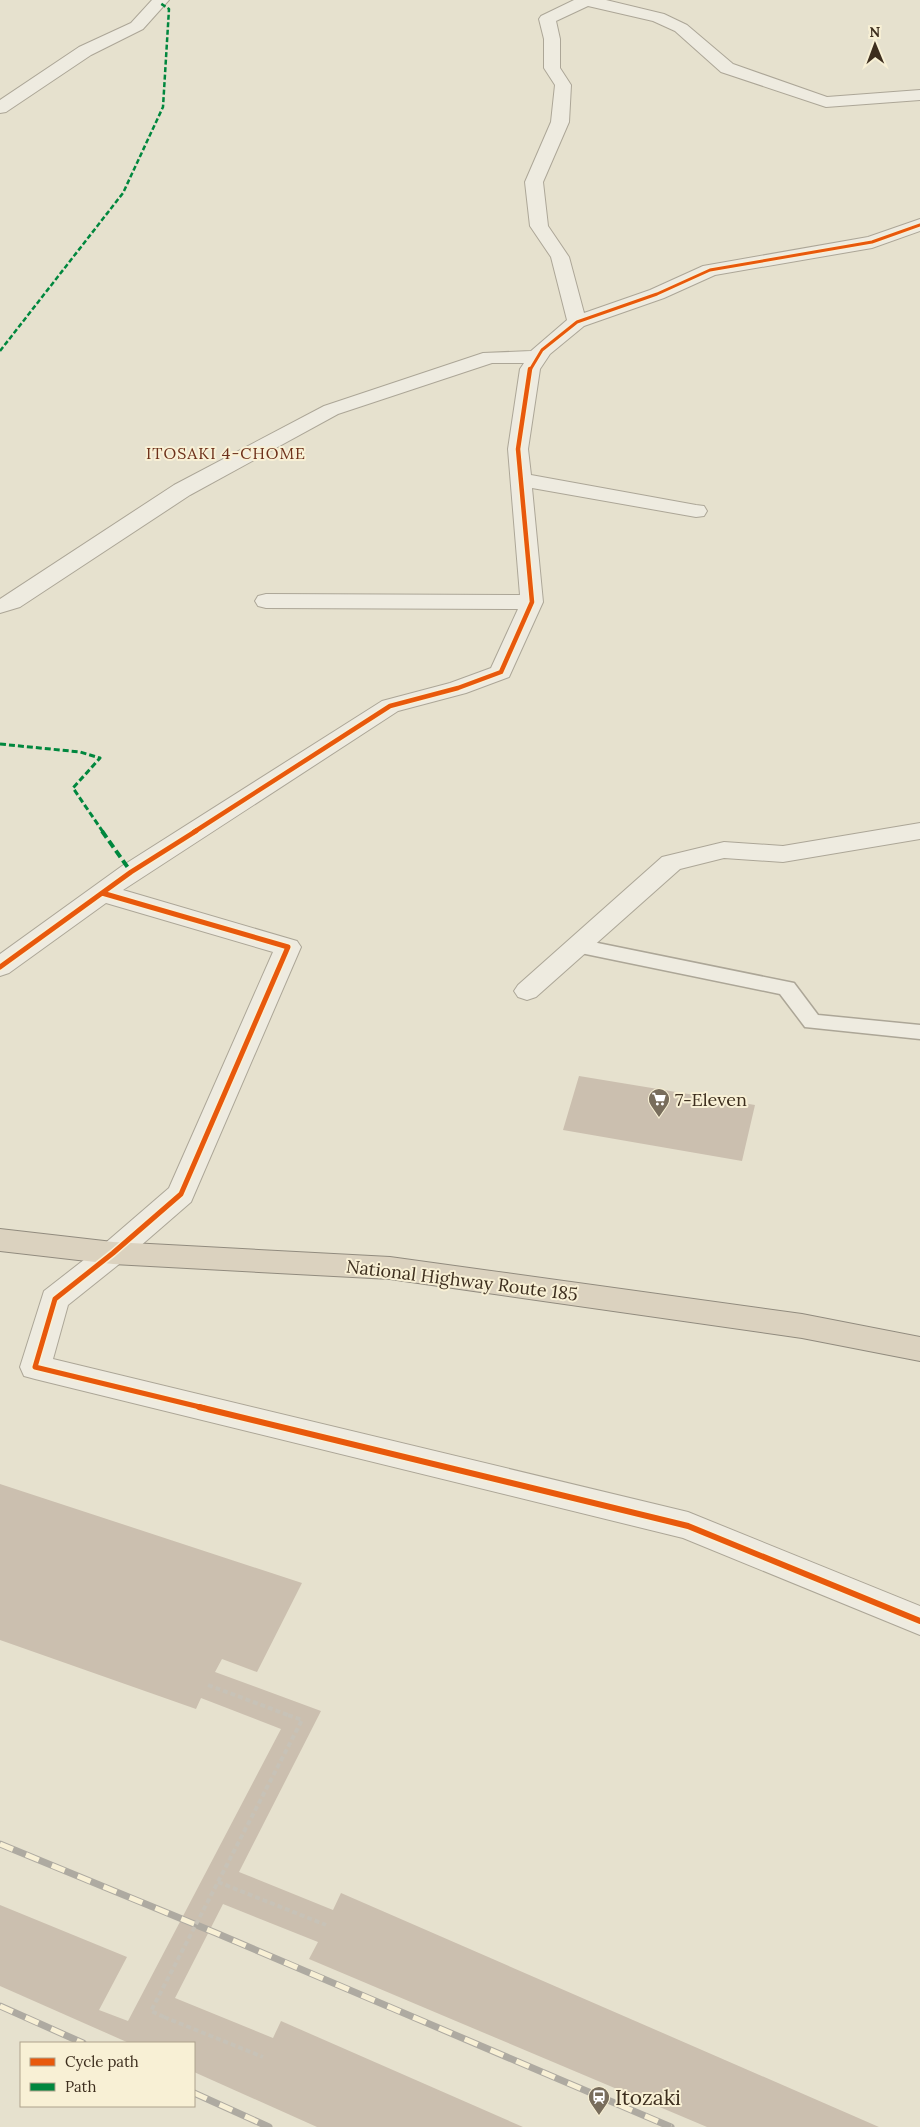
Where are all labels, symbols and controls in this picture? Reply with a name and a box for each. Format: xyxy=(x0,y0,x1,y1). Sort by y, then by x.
north arrow xyxy=(850,20,900,70)
text: N xyxy=(869,23,881,41)
district label: ITOSAKI 4-CHOME xyxy=(146,443,306,463)
supermarket icon: 7-Eleven xyxy=(647,1087,671,1118)
place label: 7-Eleven xyxy=(675,1088,747,1111)
street label: National Highway Route 185 xyxy=(345,1254,579,1306)
legend xyxy=(20,2042,195,2107)
text: Cycle path xyxy=(65,2052,139,2071)
text: Path xyxy=(65,2077,96,2096)
place label: Itozaki xyxy=(615,2084,681,2111)
station icon: Itozaki xyxy=(587,2085,611,2116)

